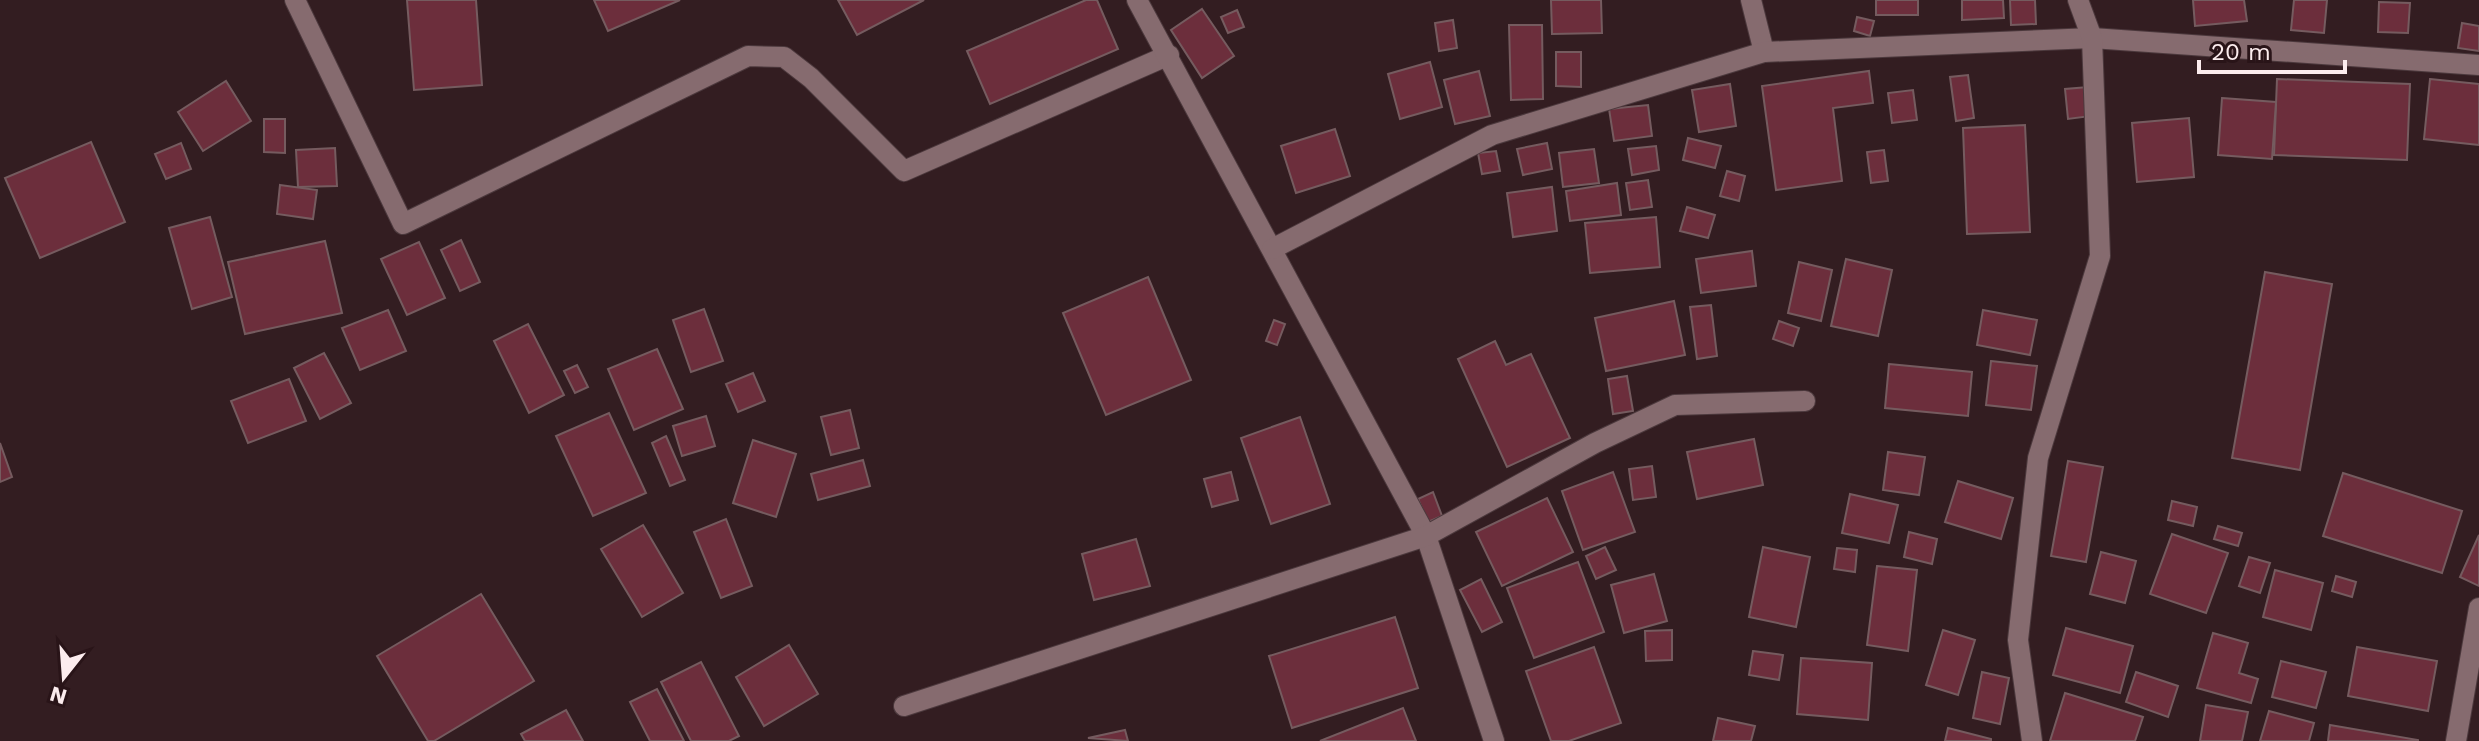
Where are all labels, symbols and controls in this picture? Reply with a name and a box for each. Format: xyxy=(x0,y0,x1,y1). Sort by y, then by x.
scale bar xyxy=(2199,24,2345,74)
text: 20 m xyxy=(2211,38,2271,66)
north arrow xyxy=(24,637,104,717)
text: N xyxy=(47,681,70,710)

